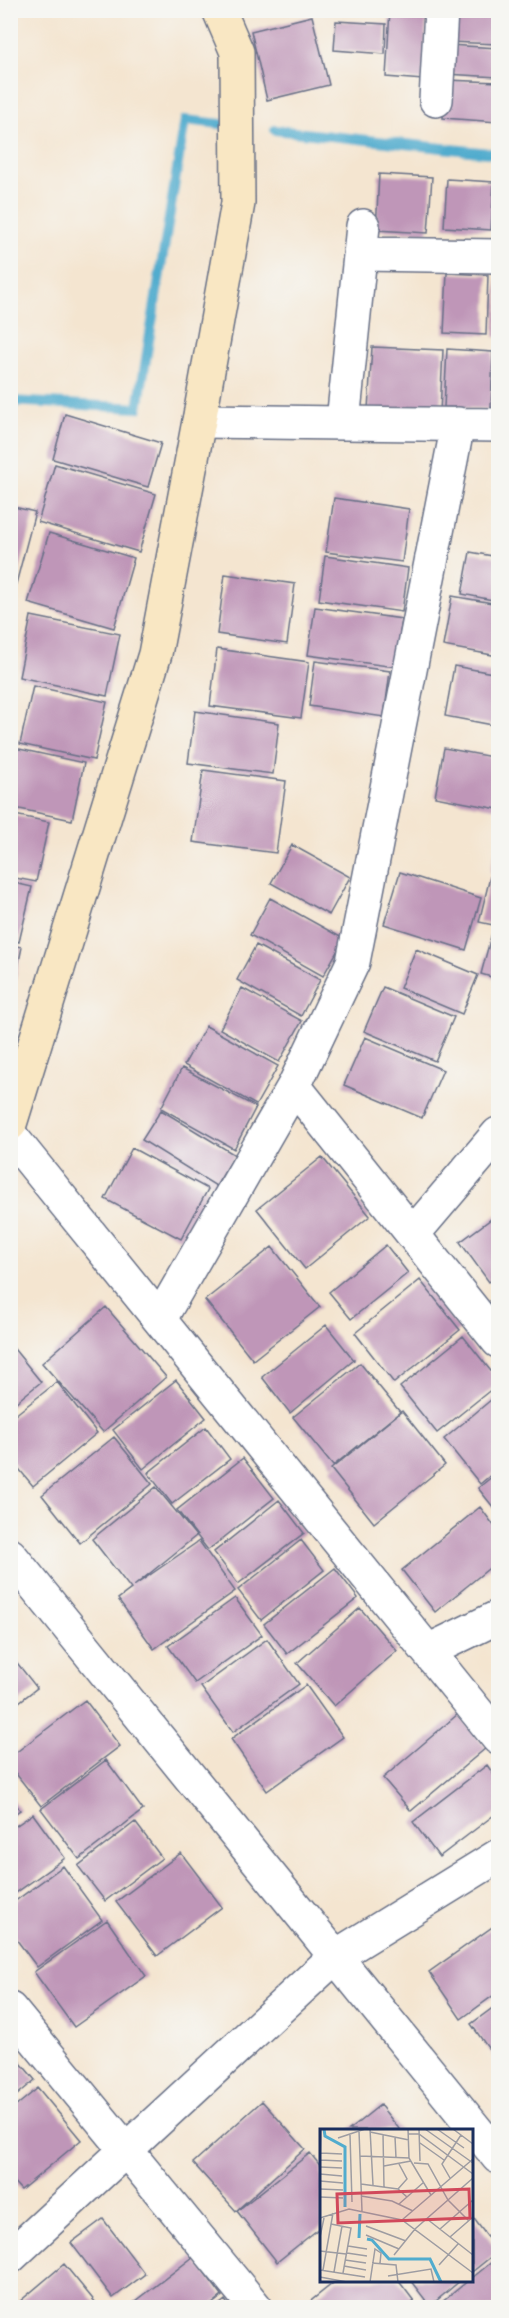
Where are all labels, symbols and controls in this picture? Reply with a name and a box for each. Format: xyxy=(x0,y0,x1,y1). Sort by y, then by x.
inset map xyxy=(320,2129,473,2282)

